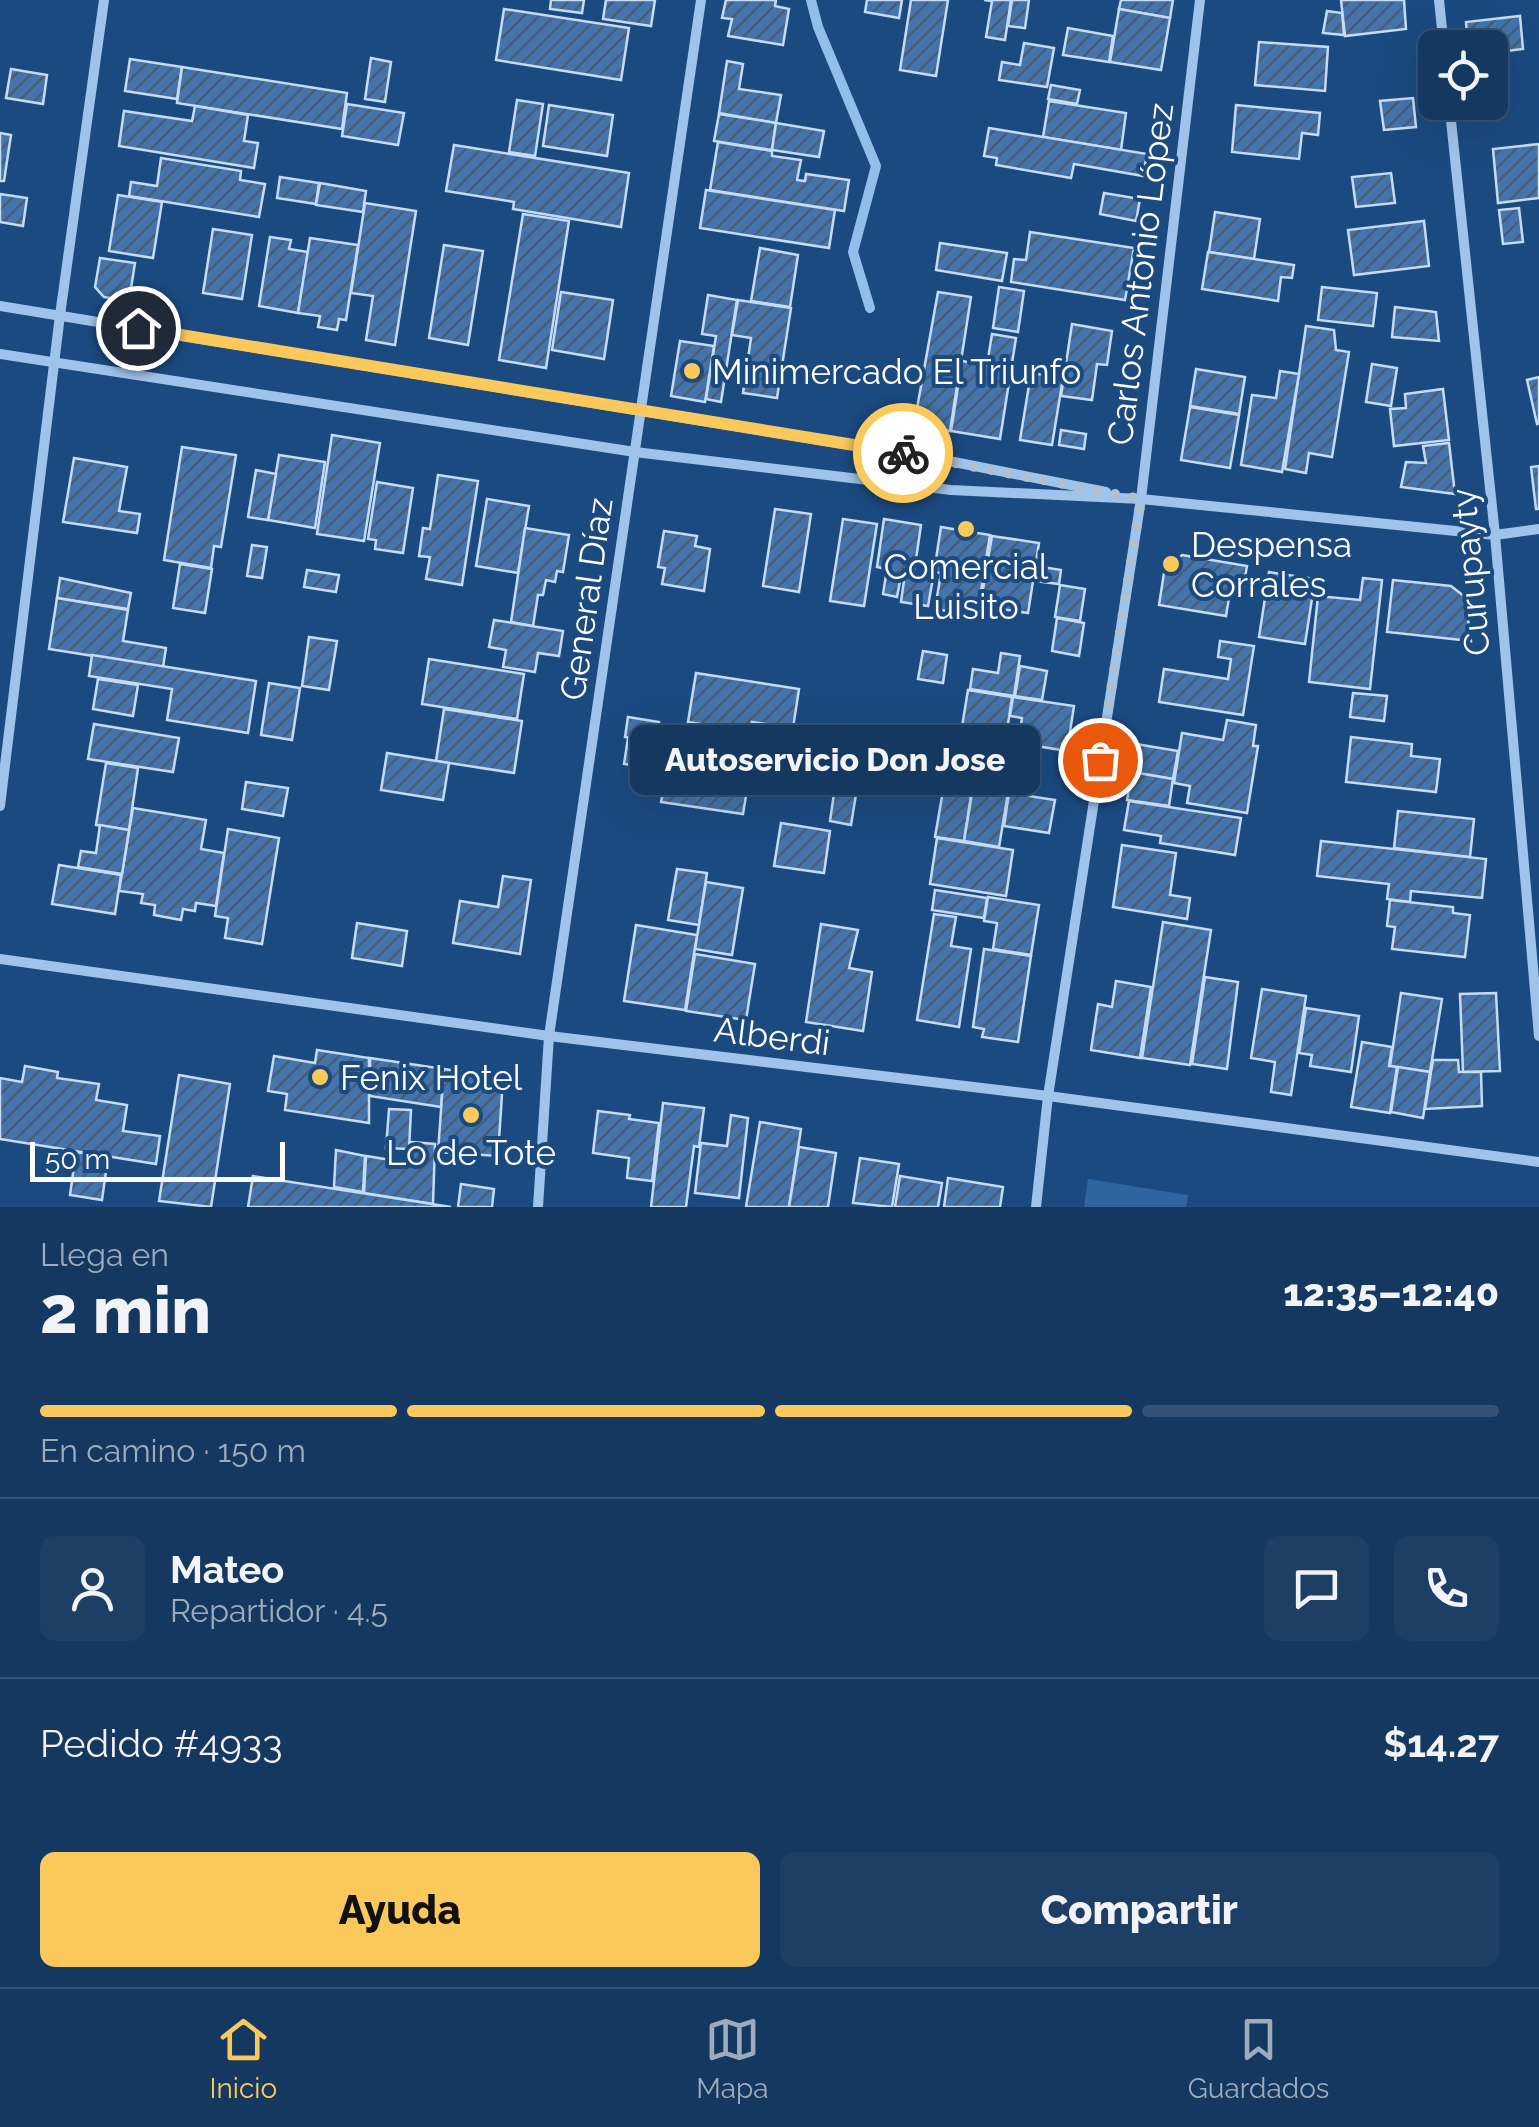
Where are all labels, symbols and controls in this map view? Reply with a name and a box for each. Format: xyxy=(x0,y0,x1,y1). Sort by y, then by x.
map controls xyxy=(1418,30,1508,120)
button: locate xyxy=(1418,30,1508,120)
street label: Carlos Antonio López xyxy=(1099,101,1181,447)
pin xyxy=(96,286,181,371)
icon: home xyxy=(111,301,166,356)
place label: Minimercado El Triunfo xyxy=(712,351,1081,392)
marker: Minimercado El Triunfo xyxy=(681,360,703,382)
courier xyxy=(853,403,953,503)
icon: bike xyxy=(876,426,931,481)
street label: Curupayty xyxy=(1442,487,1498,657)
street label: General Díaz xyxy=(551,495,621,703)
marker: Comercial Luisito xyxy=(955,518,977,540)
place label: Despensa Corrales xyxy=(1191,524,1352,605)
place label: Comercial Luisito xyxy=(884,546,1049,627)
marker: Despensa Corrales xyxy=(1160,553,1182,575)
pin xyxy=(1058,718,1143,803)
callout: Autoservicio Don Jose xyxy=(630,725,1040,795)
icon: bag xyxy=(1073,733,1128,788)
text: Autoservicio Don Jose xyxy=(665,741,1005,778)
street label: Alberdi xyxy=(712,1009,832,1063)
place label: Fenix Hotel xyxy=(340,1057,523,1098)
marker: Fenix Hotel xyxy=(309,1066,331,1088)
marker: Lo de Tote xyxy=(460,1104,482,1126)
place label: Lo de Tote xyxy=(386,1132,556,1173)
scale bar xyxy=(30,1137,285,1182)
text: 50 m xyxy=(45,1143,110,1176)
text: Llega en xyxy=(40,1236,169,1273)
text: 12:35–12:40 xyxy=(1283,1270,1499,1315)
text: 2 min xyxy=(40,1272,211,1348)
text: En camino · 150 m xyxy=(40,1432,306,1469)
button: person xyxy=(40,1536,145,1641)
button: chat xyxy=(1264,1536,1369,1641)
button: phone xyxy=(1394,1536,1499,1641)
text: Mateo xyxy=(170,1547,284,1592)
text: Repartidor · 4.5 xyxy=(170,1592,388,1629)
text: Pedido #4933 xyxy=(40,1721,282,1766)
text: $14.27 xyxy=(1383,1721,1499,1766)
button: Ayuda xyxy=(40,1852,760,1967)
button: Compartir xyxy=(780,1852,1499,1967)
tab: Inicio xyxy=(210,2012,277,2105)
tab: Mapa xyxy=(696,2012,769,2105)
tab: Guardados xyxy=(1188,2012,1329,2105)

